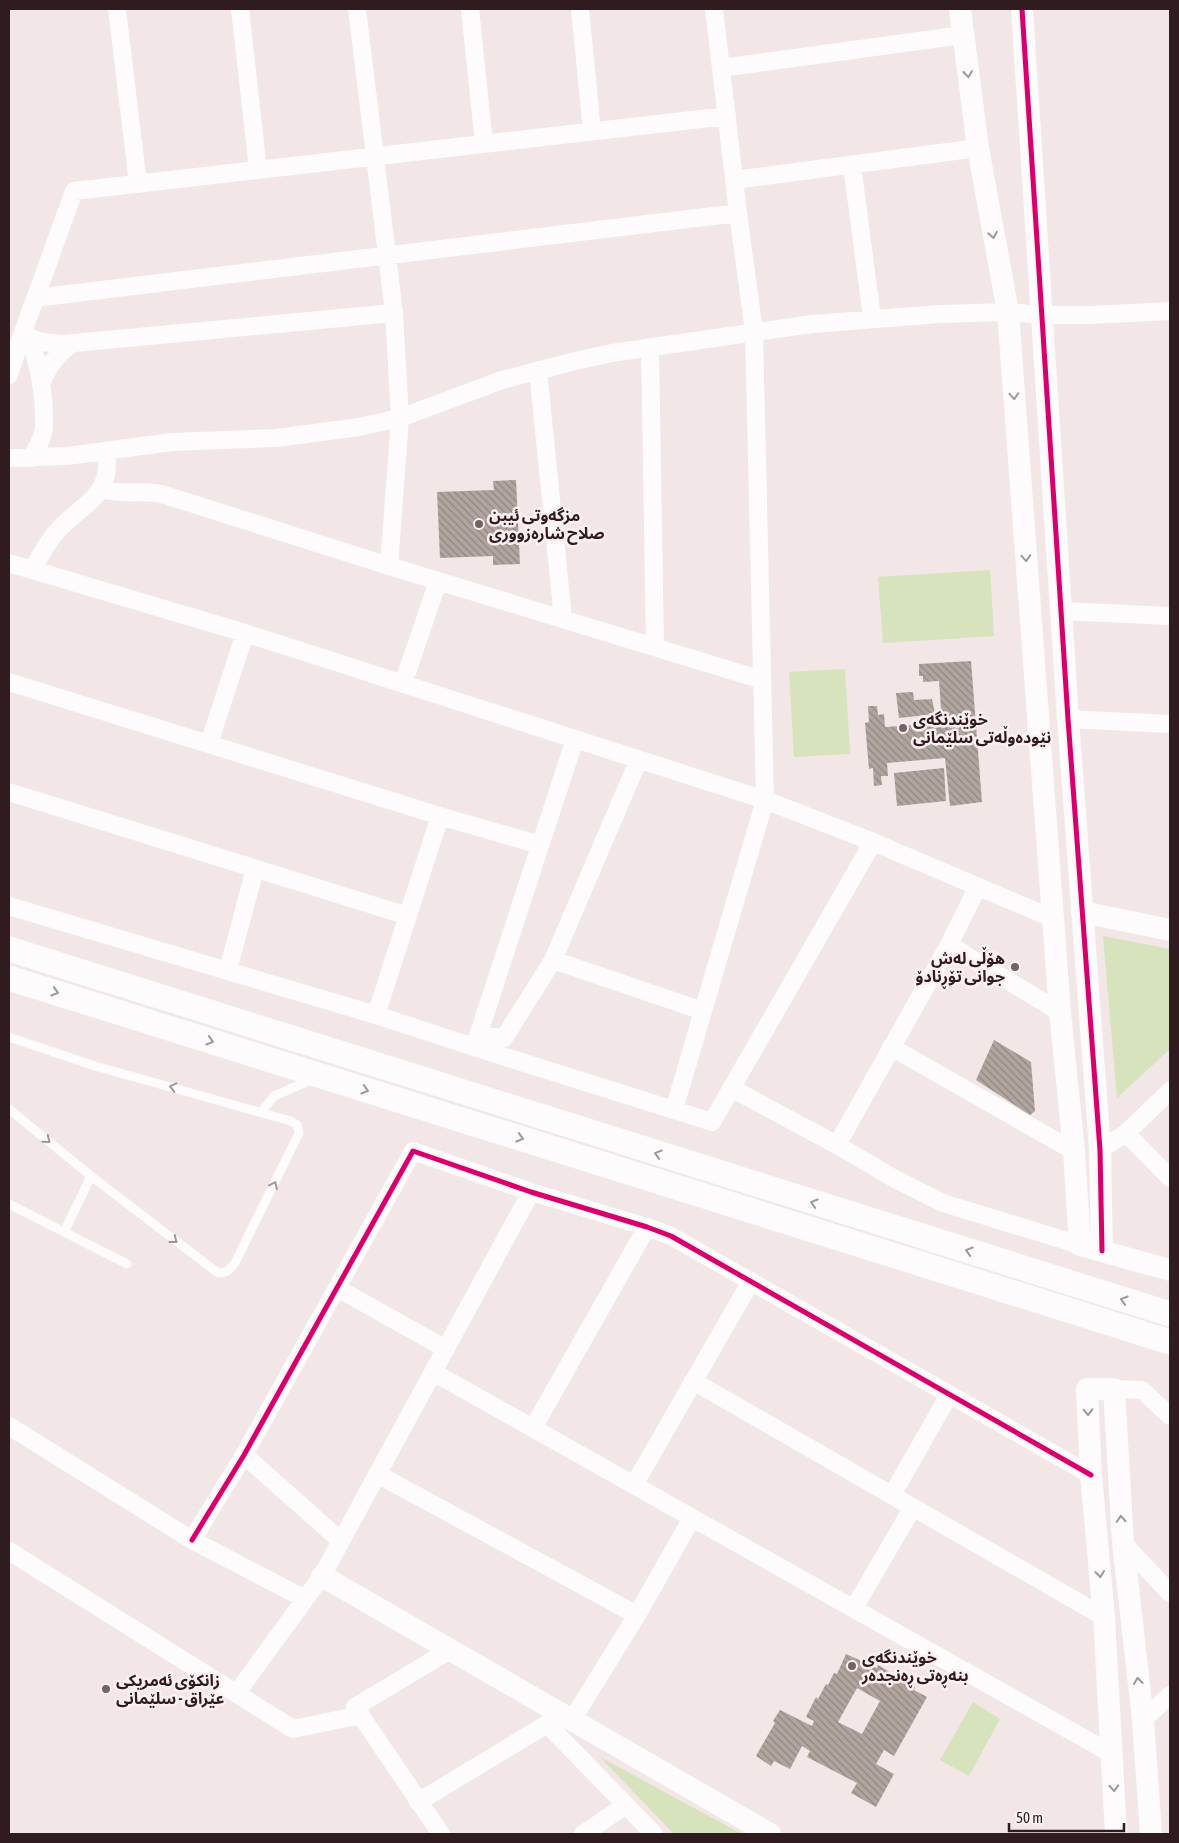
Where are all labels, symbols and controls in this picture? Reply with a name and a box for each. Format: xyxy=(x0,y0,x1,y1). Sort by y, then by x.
one-way arrow xyxy=(962,71,973,79)
one-way arrow xyxy=(988,231,998,239)
one-way arrow xyxy=(1008,392,1019,400)
place label: مزگەوتی ئیبن صلاح شارەزووری xyxy=(489,506,605,545)
marker: مزگەوتی ئیبن صلاح شارەزووری xyxy=(473,518,485,530)
one-way arrow xyxy=(1020,554,1031,562)
place label: خوێندنگەی نێوده‌وڵه‌تی سلێمانی xyxy=(913,710,1051,747)
marker: خوێندنگەی نێوده‌وڵه‌تی سلێمانی xyxy=(897,722,909,734)
place label: ھۆڵی لەش جوانی تۆڕنادۆ xyxy=(916,946,1005,990)
marker: ھۆڵی لەش جوانی تۆڕنادۆ xyxy=(1009,961,1021,973)
one-way arrow xyxy=(51,987,59,997)
one-way arrow xyxy=(206,1035,214,1045)
one-way arrow xyxy=(169,1083,177,1093)
one-way arrow xyxy=(361,1084,369,1094)
one-way arrow xyxy=(516,1133,524,1143)
one-way arrow xyxy=(41,1134,50,1143)
one-way arrow xyxy=(655,1150,663,1160)
one-way arrow xyxy=(267,1182,277,1191)
one-way arrow xyxy=(810,1198,818,1208)
one-way arrow xyxy=(168,1235,177,1243)
one-way arrow xyxy=(965,1247,973,1257)
one-way arrow xyxy=(1120,1295,1128,1305)
one-way arrow xyxy=(1083,1408,1094,1416)
one-way arrow xyxy=(1116,1515,1127,1523)
one-way arrow xyxy=(1095,1570,1106,1578)
place label: خوێندنگەی بنەڕەتی ڕەنجدەر xyxy=(861,1648,968,1689)
marker: خوێندنگەی بنەڕەتی ڕەنجدەر xyxy=(846,1660,858,1672)
place label: زانکۆی ئەمریکی عێراق - سلێمانی xyxy=(116,1671,225,1708)
one-way arrow xyxy=(1133,1677,1144,1685)
marker: زانکۆی ئەمریکی عێراق - سلێمانی xyxy=(100,1683,112,1695)
one-way arrow xyxy=(1109,1785,1119,1793)
scale bar xyxy=(1009,1800,1124,1832)
text: 50 m xyxy=(1016,1809,1043,1826)

